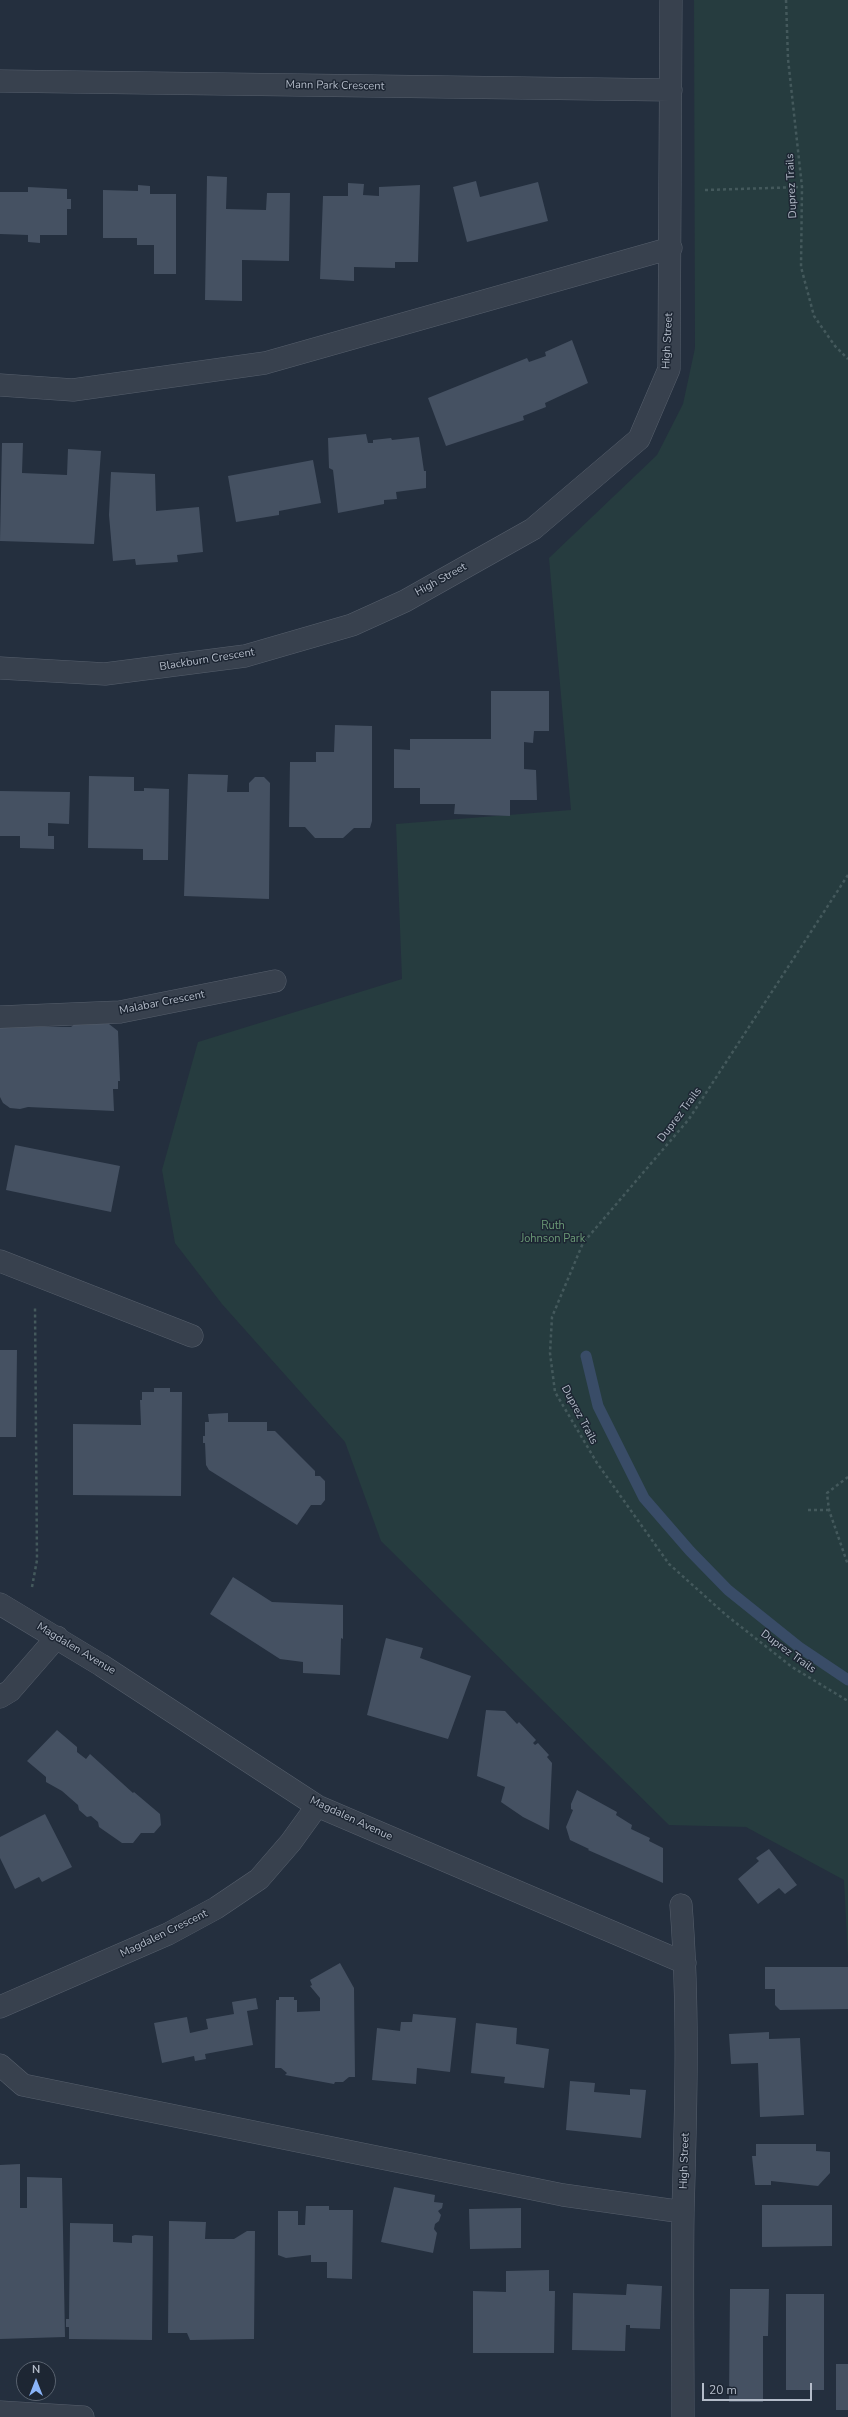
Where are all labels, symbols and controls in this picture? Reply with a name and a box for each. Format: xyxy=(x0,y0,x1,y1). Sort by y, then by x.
street label: Mann Park Crescent xyxy=(286,79,384,93)
street label: Duprez Trails xyxy=(784,153,800,219)
street label: High Street xyxy=(660,312,676,370)
street label: High Street xyxy=(413,561,469,599)
street label: Blackburn Crescent xyxy=(159,646,255,674)
street label: Malabar Crescent xyxy=(118,988,206,1018)
street label: Duprez Trails xyxy=(655,1085,705,1145)
park label: Ruth Johnson Park xyxy=(521,1219,585,1245)
street label: Duprez Trails xyxy=(558,1383,600,1447)
street label: Magdalen Avenue xyxy=(34,1620,118,1678)
street label: Duprez Trails xyxy=(758,1628,818,1676)
street label: Magdalen Avenue xyxy=(308,1794,394,1844)
street label: Magdalen Crescent xyxy=(118,1907,210,1961)
street label: High Street xyxy=(677,2133,693,2189)
north arrow xyxy=(16,2361,56,2401)
text: N xyxy=(32,2362,40,2377)
scale bar xyxy=(704,2375,814,2401)
text: 20 m xyxy=(709,2382,737,2398)

